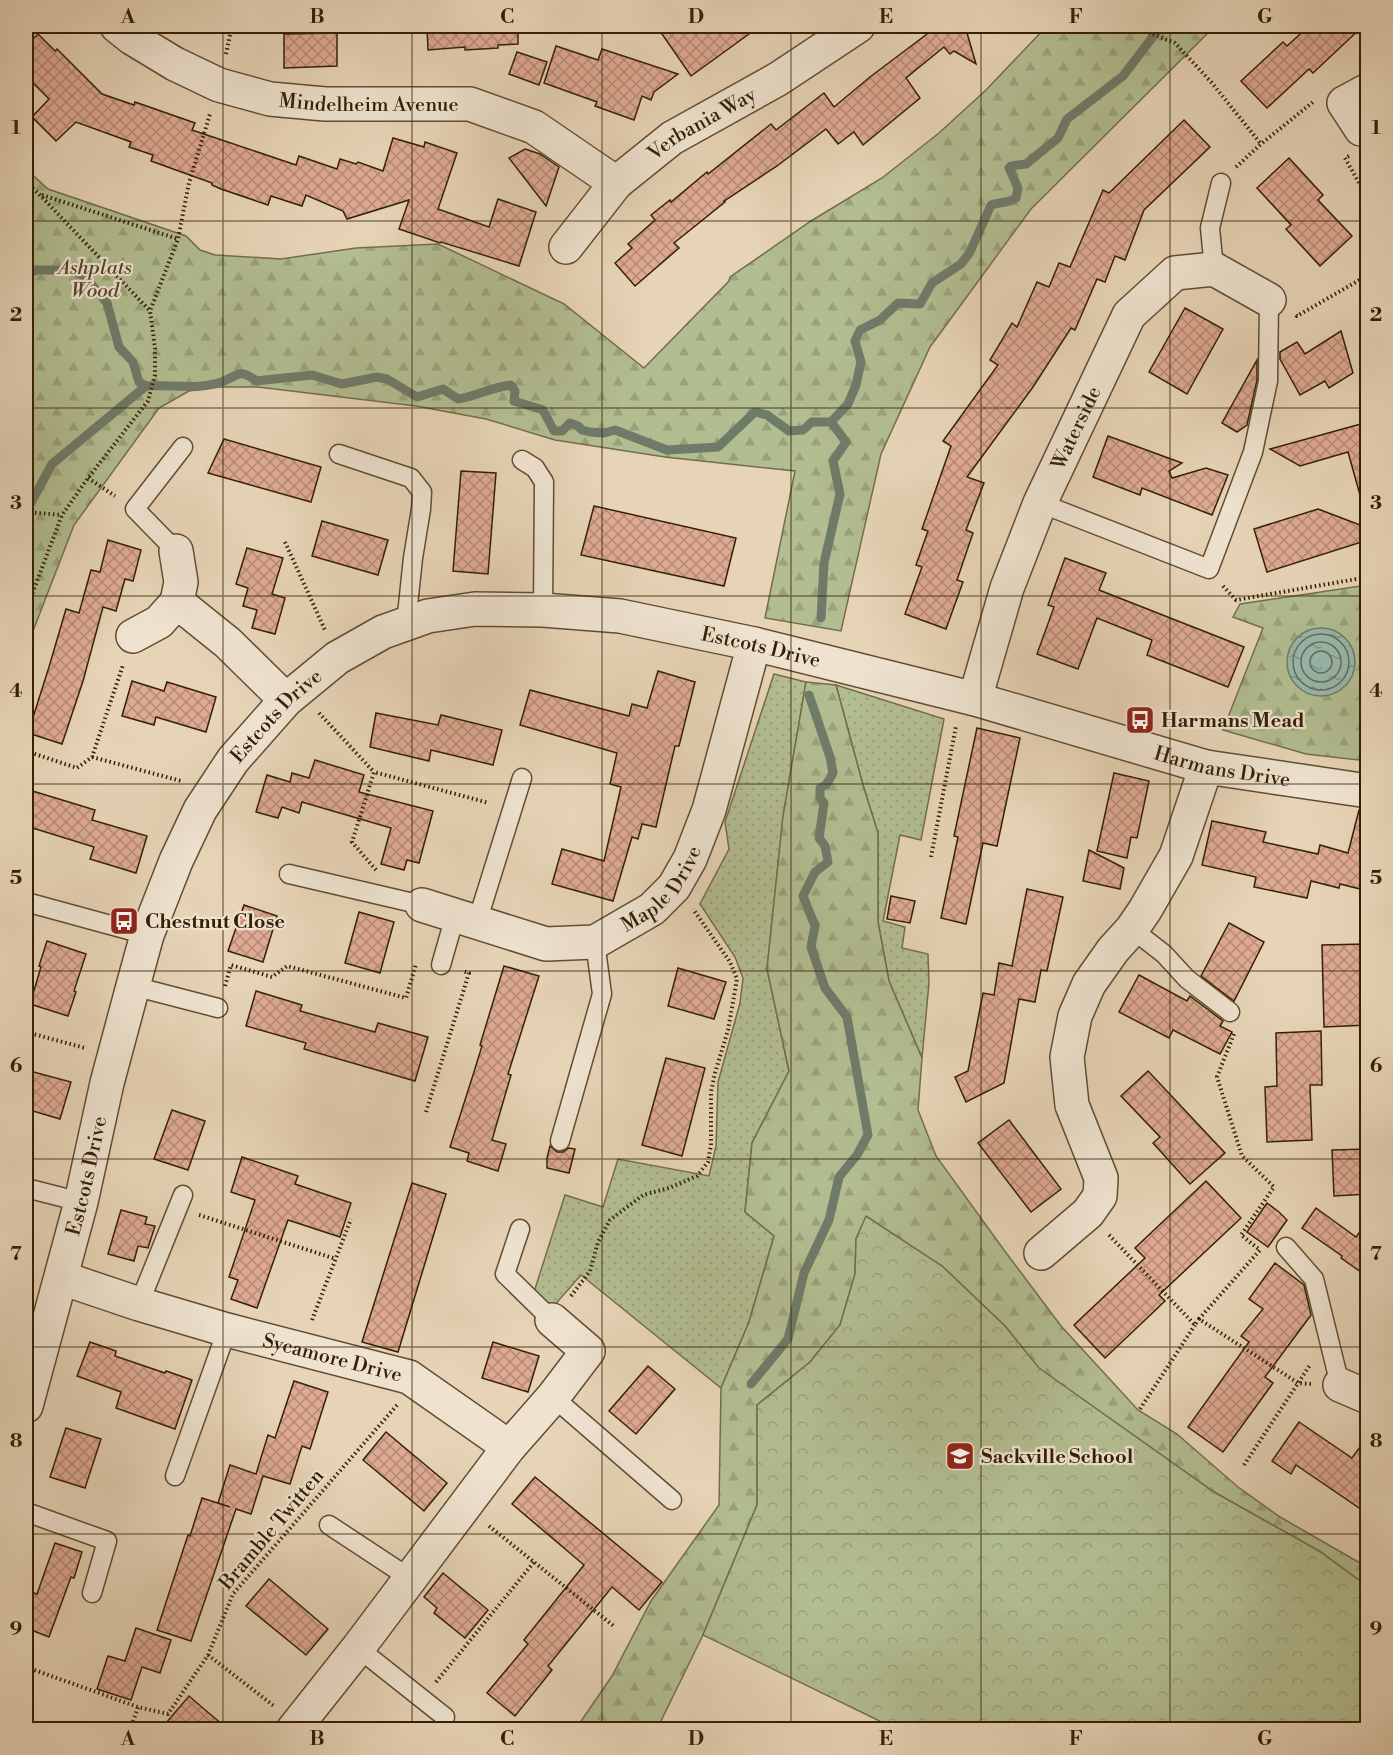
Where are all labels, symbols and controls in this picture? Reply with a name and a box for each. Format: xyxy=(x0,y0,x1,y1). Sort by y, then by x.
text: A xyxy=(120,5,136,30)
text: B xyxy=(309,5,325,30)
text: C xyxy=(500,5,514,30)
text: D xyxy=(688,5,704,30)
text: E xyxy=(879,5,893,30)
text: F xyxy=(1069,5,1083,30)
text: G xyxy=(1257,5,1273,30)
street label: Verbania Way xyxy=(642,83,761,167)
street label: Mindelheim Avenue xyxy=(278,89,459,118)
text: 1 xyxy=(11,116,21,141)
text: 1 xyxy=(1371,116,1381,141)
park label: Ashplats Wood xyxy=(56,256,132,304)
text: 2 xyxy=(10,303,22,328)
text: 2 xyxy=(1370,303,1382,328)
street label: Waterside xyxy=(1046,383,1107,475)
text: 3 xyxy=(10,491,22,516)
text: 3 xyxy=(1370,491,1382,516)
street label: Estcots Drive xyxy=(699,622,823,674)
street label: Estcots Drive xyxy=(225,664,328,769)
text: 4 xyxy=(9,679,23,704)
text: 4 xyxy=(1369,679,1383,704)
bus stop icon: Harmans Mead xyxy=(1124,704,1156,736)
place label: Harmans Mead xyxy=(1161,709,1305,734)
street label: Harmans Drive xyxy=(1151,741,1292,793)
street label: Maple Drive xyxy=(617,843,708,938)
text: 5 xyxy=(10,866,22,891)
text: 5 xyxy=(1370,866,1382,891)
bus stop icon: Chestnut Close xyxy=(108,905,140,937)
place label: Chestnut Close xyxy=(145,910,285,935)
text: 6 xyxy=(10,1054,23,1079)
text: 6 xyxy=(1370,1054,1383,1079)
street label: Estcots Drive xyxy=(61,1114,113,1239)
text: 7 xyxy=(10,1242,22,1267)
text: 7 xyxy=(1370,1242,1382,1267)
street label: Sycamore Drive xyxy=(260,1329,405,1389)
text: 8 xyxy=(10,1429,23,1454)
text: 8 xyxy=(1370,1429,1383,1454)
school or university icon: Sackville School xyxy=(944,1440,976,1472)
place label: Sackville School xyxy=(981,1445,1134,1470)
street label: Bramble Twitten xyxy=(214,1464,330,1596)
text: 9 xyxy=(10,1617,22,1642)
text: 9 xyxy=(1370,1617,1382,1642)
text: A xyxy=(120,1727,136,1752)
text: B xyxy=(309,1727,325,1752)
text: C xyxy=(500,1727,514,1752)
text: D xyxy=(688,1727,704,1752)
text: E xyxy=(879,1727,893,1752)
text: F xyxy=(1069,1727,1083,1752)
text: G xyxy=(1257,1727,1273,1752)

